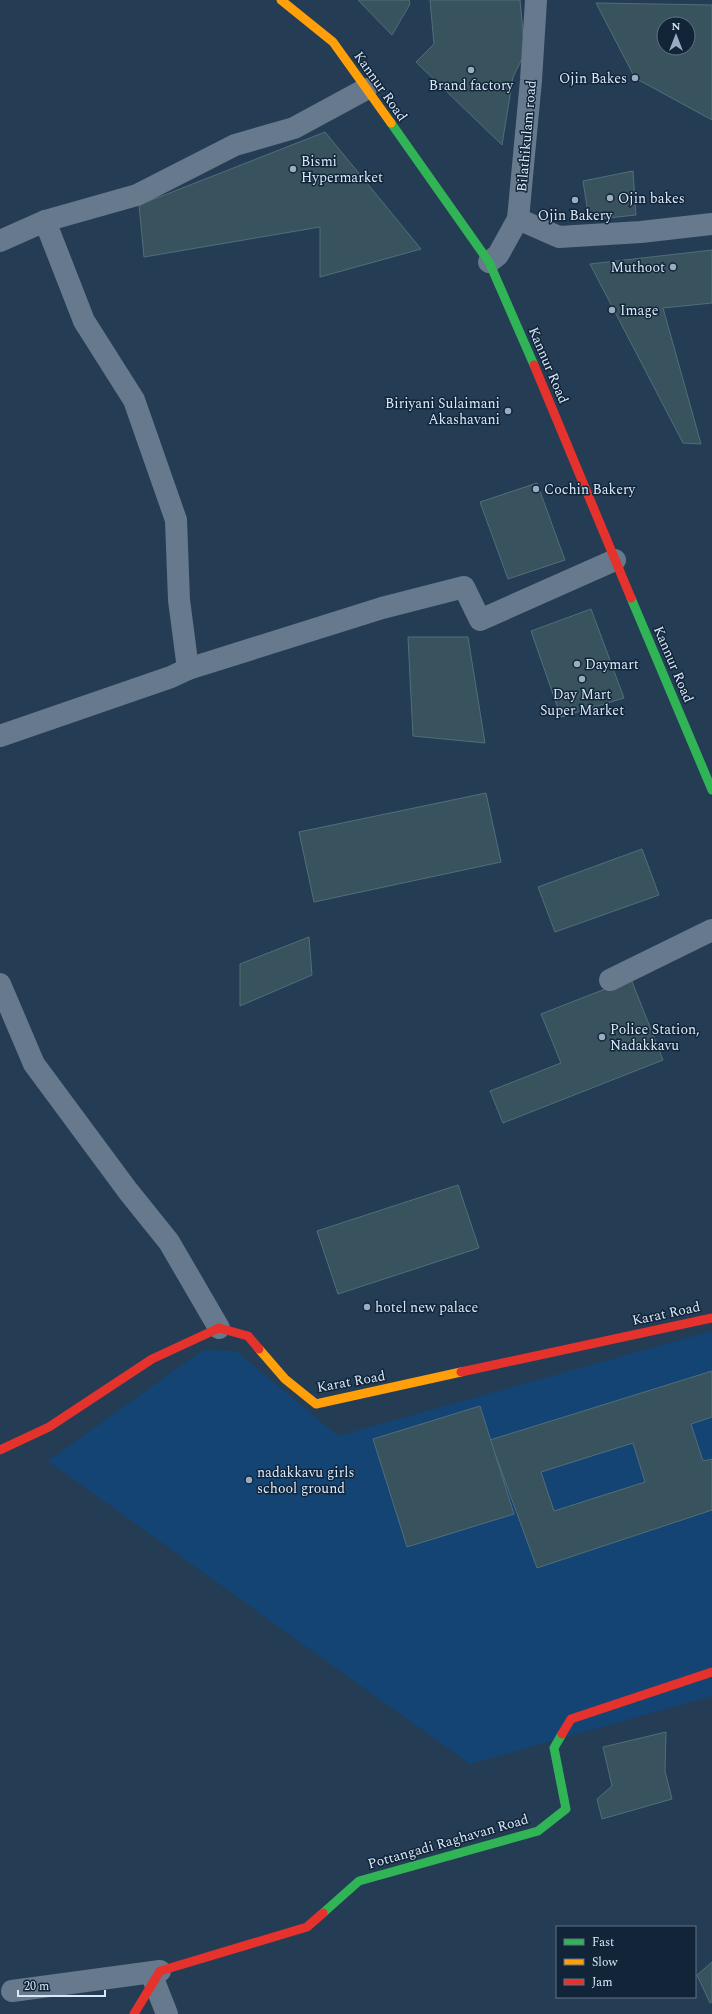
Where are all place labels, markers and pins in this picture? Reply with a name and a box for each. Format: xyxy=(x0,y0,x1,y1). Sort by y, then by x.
marker: Brand factory xyxy=(466,65,476,75)
place label: Ojin Bakes xyxy=(559,68,627,89)
marker: Ojin Bakes xyxy=(630,73,640,83)
place label: Brand factory xyxy=(429,75,514,96)
place label: Bismi Hypermarket xyxy=(301,151,383,188)
marker: Bismi Hypermarket xyxy=(288,164,298,174)
place label: Ojin bakes xyxy=(618,188,685,209)
marker: Ojin bakes xyxy=(605,193,615,203)
marker: Ojin Bakery xyxy=(570,195,580,205)
place label: Ojin Bakery xyxy=(538,205,613,226)
place label: Muthoot xyxy=(610,257,665,278)
marker: Muthoot xyxy=(668,262,678,272)
place label: Image xyxy=(620,300,659,321)
marker: Image xyxy=(607,305,617,315)
place label: Biriyani Sulaimani Akashavani xyxy=(385,393,500,430)
marker: Biriyani Sulaimani Akashavani xyxy=(503,406,513,416)
place label: Cochin Bakery xyxy=(544,479,636,500)
marker: Cochin Bakery xyxy=(531,484,541,494)
place label: Daymart xyxy=(585,654,639,675)
marker: Daymart xyxy=(572,659,582,669)
marker: Day Mart Super Market xyxy=(577,674,587,684)
place label: Day Mart Super Market xyxy=(540,684,624,721)
place label: Police Station, Nadakkavu xyxy=(610,1019,700,1056)
marker: Police Station, Nadakkavu xyxy=(597,1032,607,1042)
place label: hotel new palace xyxy=(375,1297,478,1318)
marker: hotel new palace xyxy=(362,1302,372,1312)
place label: nadakkavu girls school ground xyxy=(257,1462,354,1499)
marker: nadakkavu girls school ground xyxy=(244,1475,254,1485)

